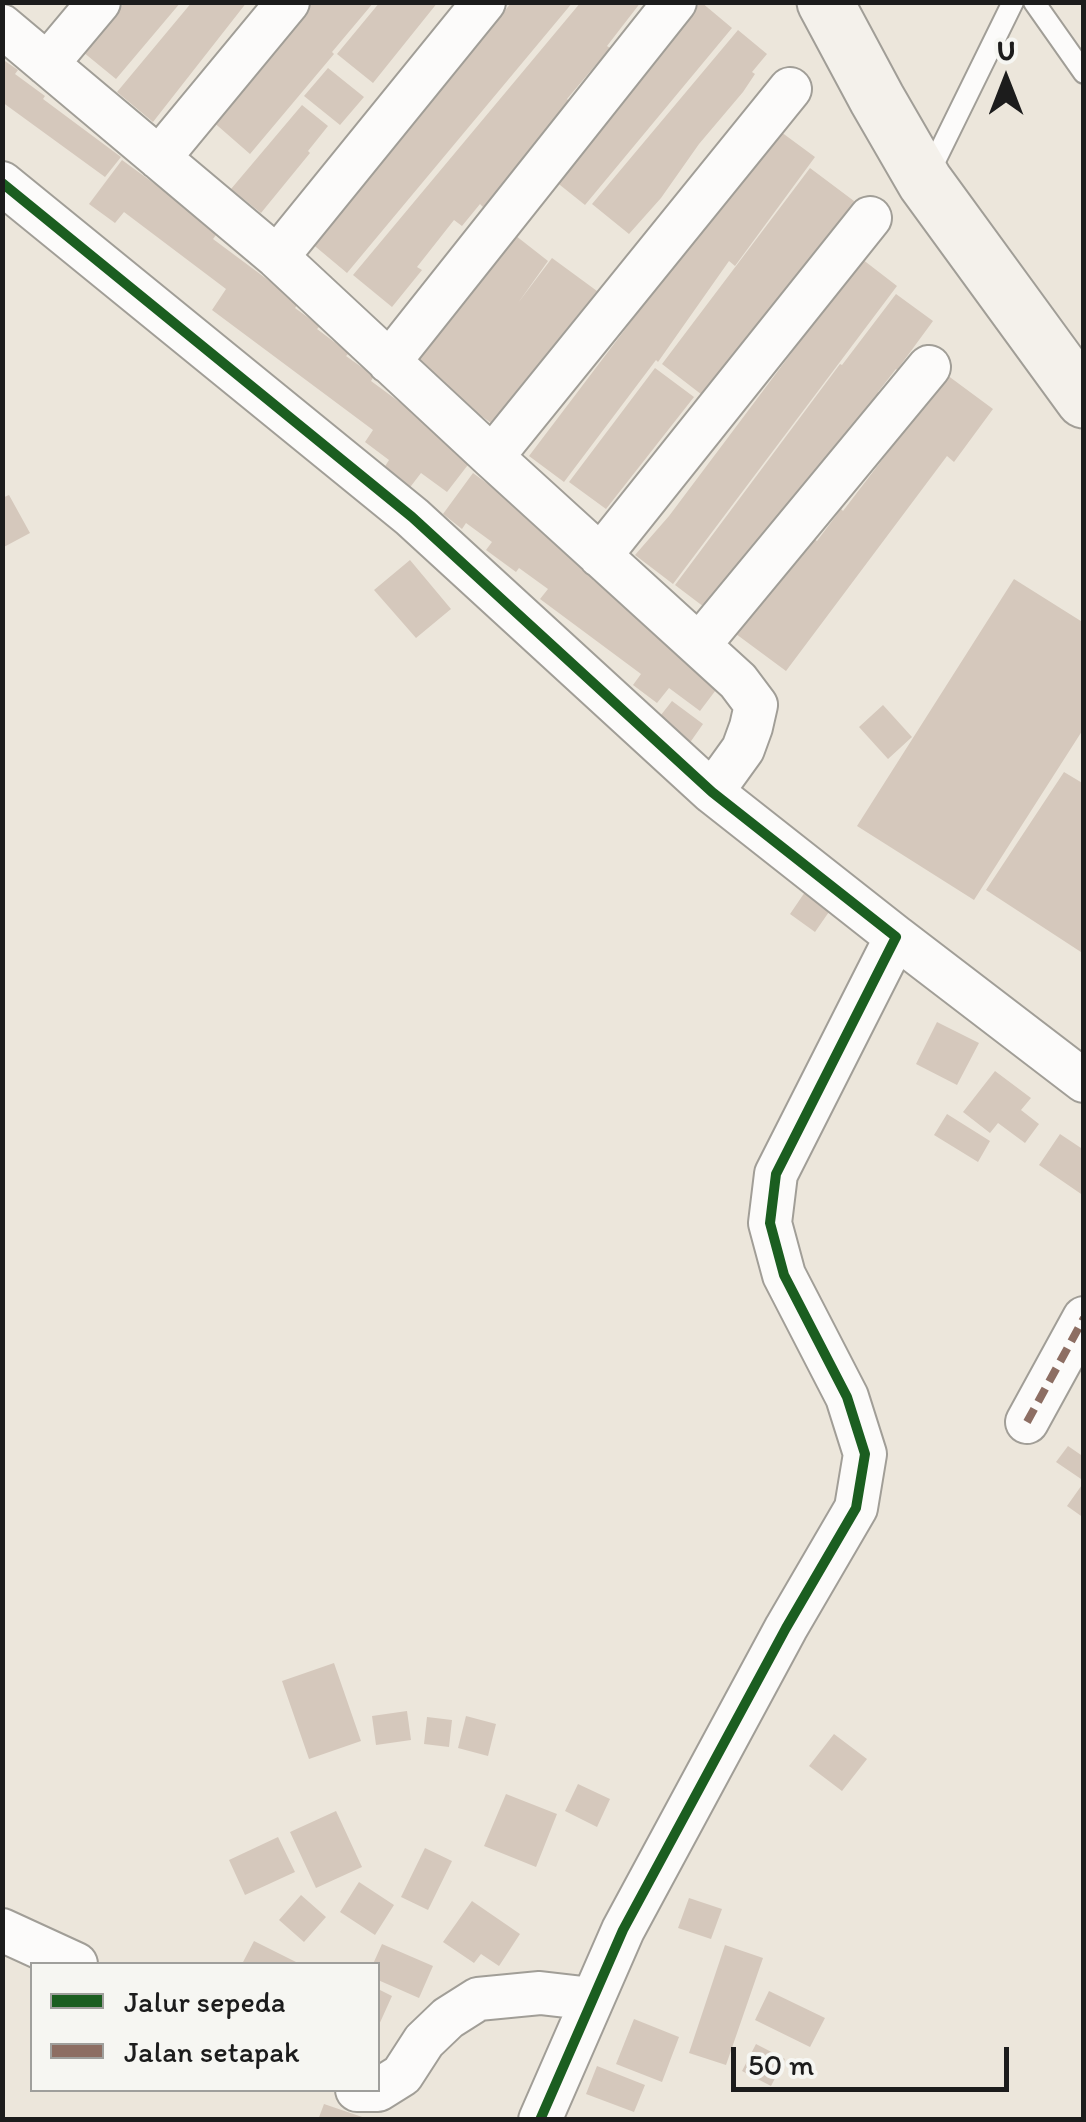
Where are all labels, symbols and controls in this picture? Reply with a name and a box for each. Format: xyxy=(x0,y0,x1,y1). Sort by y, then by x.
north arrow xyxy=(956,30,1056,130)
text: U xyxy=(997,33,1015,67)
legend xyxy=(30,1962,380,2092)
text: Jalur sepeda xyxy=(124,1983,286,2020)
scale bar xyxy=(736,2027,1014,2089)
text: Jalan setapak xyxy=(124,2033,300,2070)
text: 50 m xyxy=(748,2046,814,2083)

